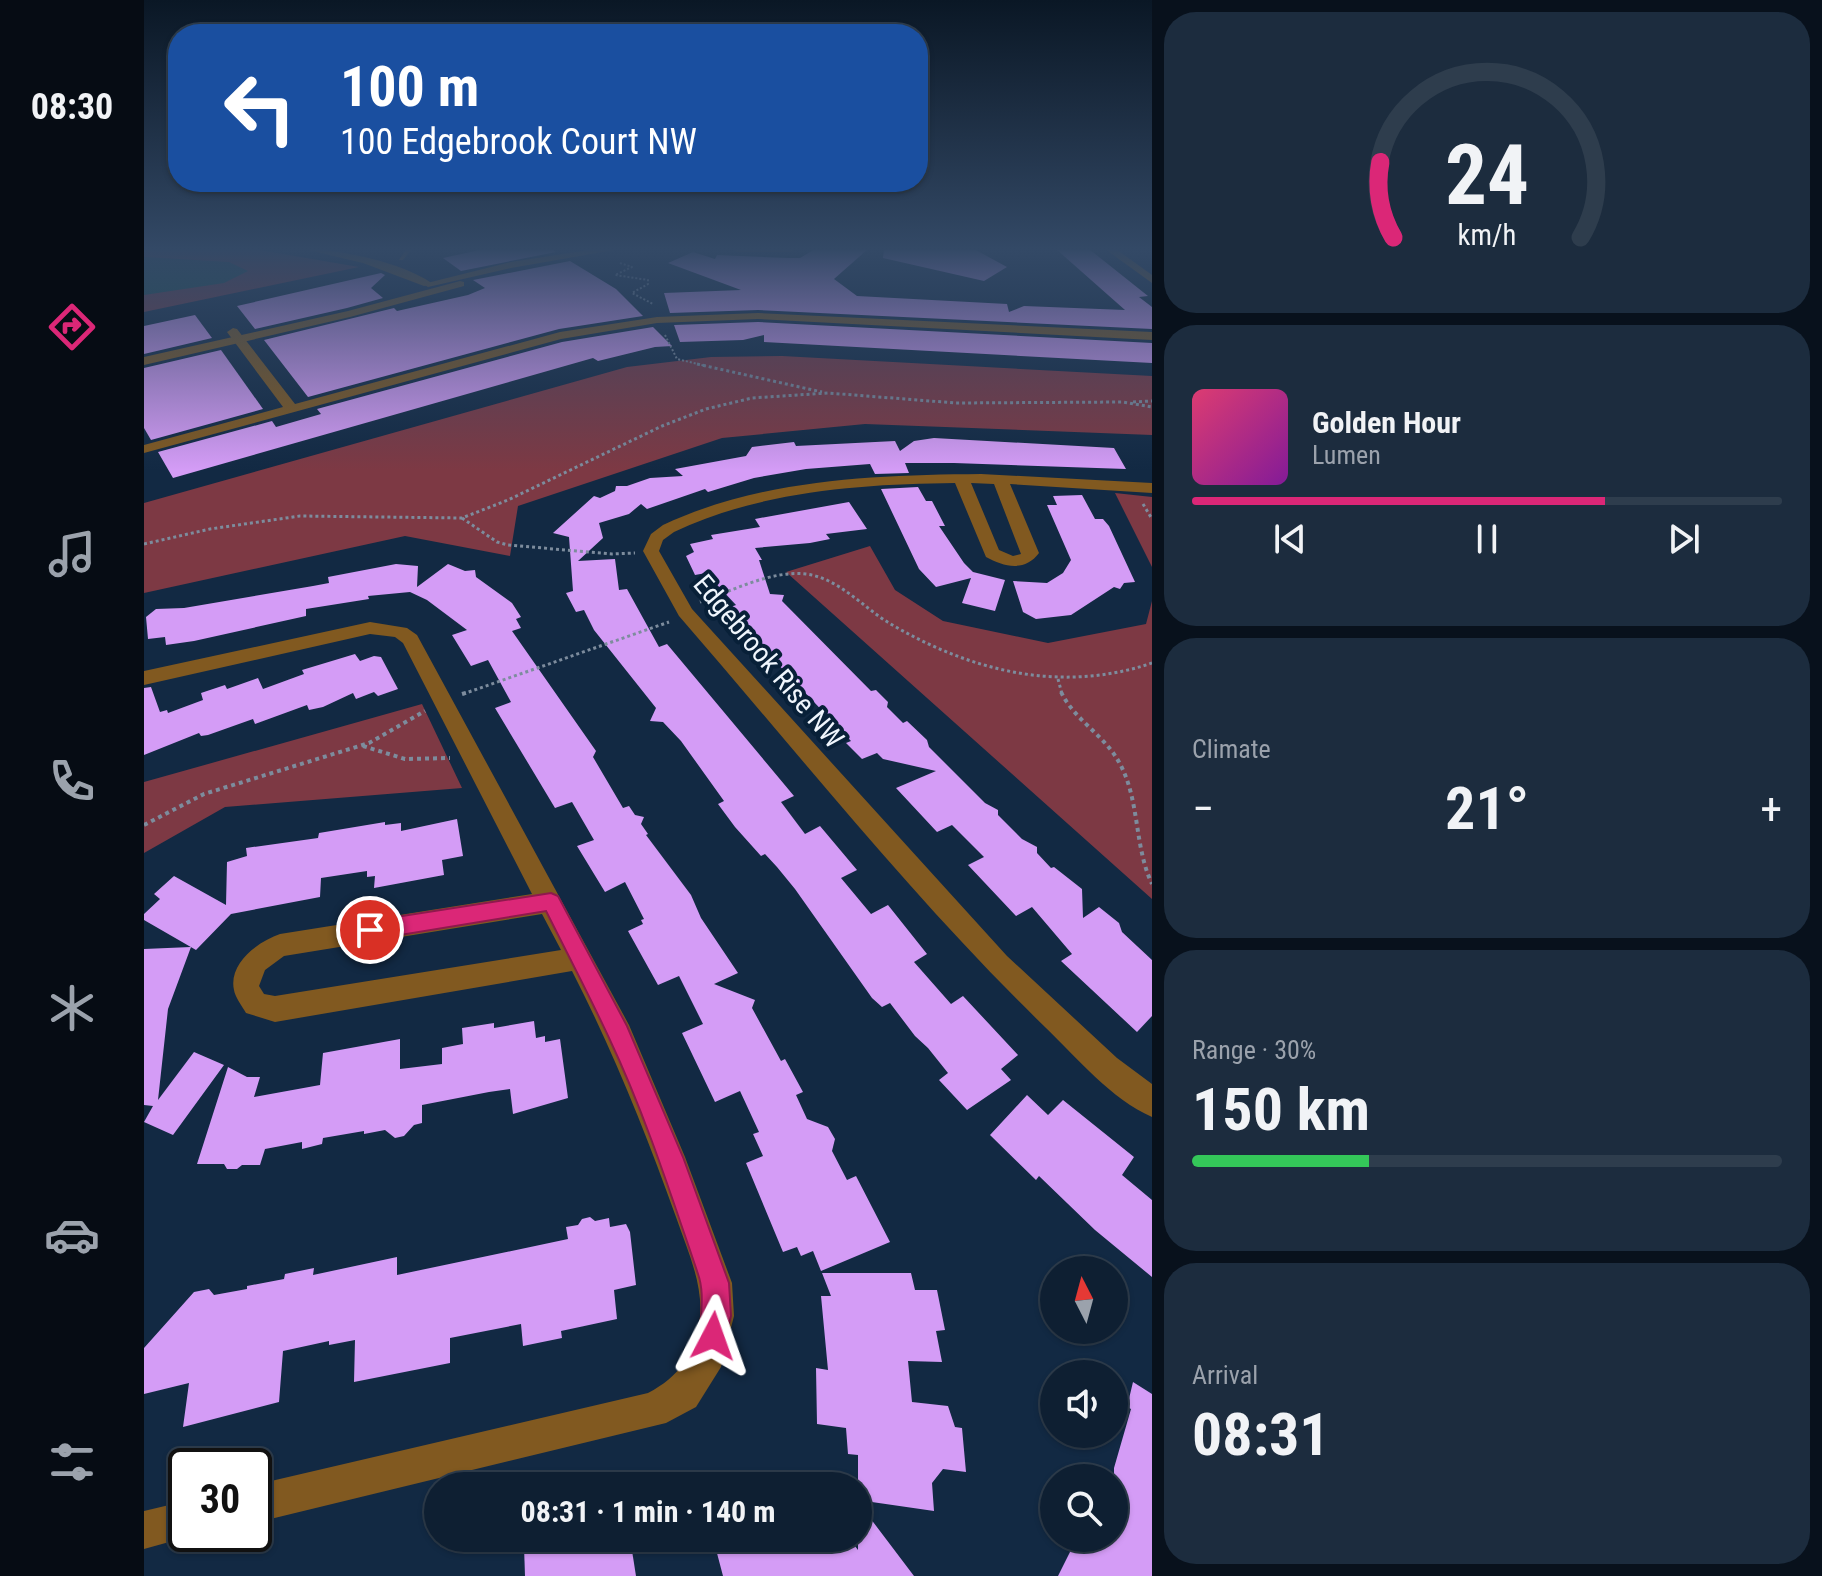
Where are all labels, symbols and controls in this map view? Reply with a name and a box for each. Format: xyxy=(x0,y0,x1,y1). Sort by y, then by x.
text: 100 m xyxy=(340,54,479,120)
icon: left xyxy=(208,56,312,160)
text: 08:30 xyxy=(31,86,113,128)
text: 100 Edgebrook Court NW xyxy=(340,121,697,163)
text: 24 xyxy=(1445,127,1529,224)
text: km/h xyxy=(1458,219,1516,253)
icon: directions xyxy=(44,299,100,355)
text: Golden Hour xyxy=(1312,405,1461,440)
text: Lumen xyxy=(1312,440,1381,470)
icon: previous xyxy=(1268,517,1312,561)
icon: pause xyxy=(1465,517,1509,561)
icon: next xyxy=(1662,517,1706,561)
icon: music xyxy=(44,526,100,582)
street label: Edgebrook Rise NW xyxy=(687,568,851,755)
text: Climate xyxy=(1192,734,1271,764)
icon: phone xyxy=(44,753,100,809)
text: 21° xyxy=(1445,773,1529,844)
text: − xyxy=(1192,783,1214,835)
text: + xyxy=(1760,783,1782,835)
pin xyxy=(336,896,404,964)
icon: arrive xyxy=(348,908,392,952)
icon: climate xyxy=(44,980,100,1036)
text: Range · 30% xyxy=(1192,1035,1316,1065)
text: 150 km xyxy=(1192,1074,1370,1145)
icon: car xyxy=(44,1207,100,1263)
north arrow xyxy=(1040,1256,1128,1344)
map controls xyxy=(1040,1256,1128,1552)
position arrow xyxy=(671,1294,755,1378)
button: sound xyxy=(1040,1360,1128,1448)
text: Arrival xyxy=(1192,1360,1258,1390)
text: 08:31 xyxy=(1192,1399,1330,1470)
icon: filters xyxy=(44,1434,100,1490)
speed limit sign: 30 xyxy=(168,1448,272,1552)
button: search xyxy=(1040,1464,1128,1552)
text: 08:31 · 1 min · 140 m xyxy=(521,1494,775,1529)

